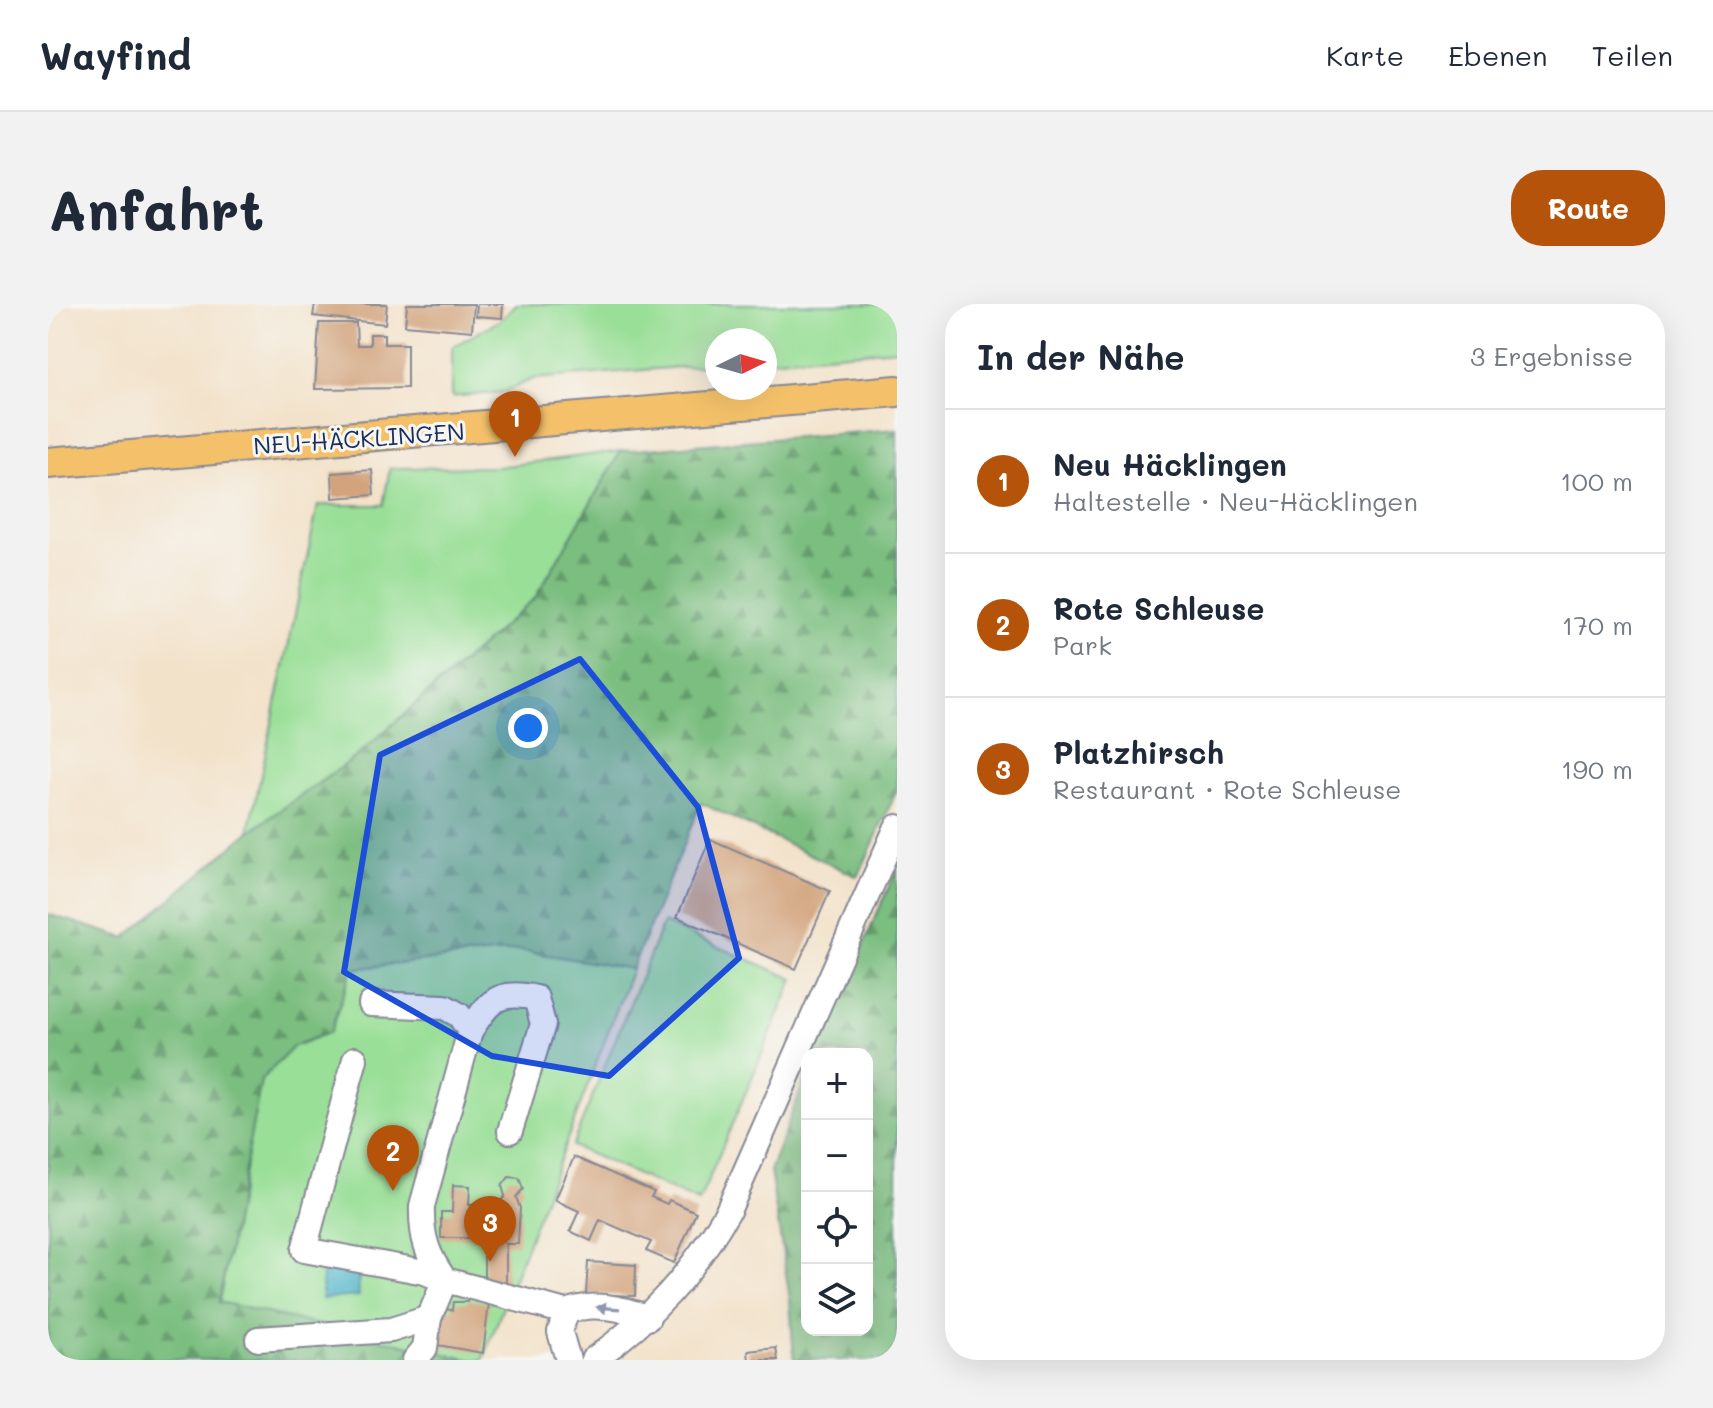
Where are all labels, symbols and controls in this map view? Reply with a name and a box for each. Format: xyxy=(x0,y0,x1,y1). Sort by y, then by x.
text: Wayfind xyxy=(40,30,191,80)
text: Karte xyxy=(1326,37,1404,73)
text: Ebenen xyxy=(1448,37,1548,73)
text: Teilen xyxy=(1592,37,1673,73)
button: Route xyxy=(1511,170,1665,246)
text: Anfahrt xyxy=(48,172,264,245)
north arrow xyxy=(705,328,777,400)
text: In der Nähe xyxy=(977,334,1185,379)
text: 3 Ergebnisse xyxy=(1470,339,1633,373)
pin: 1 xyxy=(489,391,541,457)
street label: NEU-HÄCKLINGEN xyxy=(252,415,466,461)
text: Neu Häcklingen xyxy=(1053,444,1287,484)
text: 1 xyxy=(997,464,1009,498)
text: 100 m xyxy=(1560,464,1633,498)
text: Haltestelle · Neu-Häcklingen xyxy=(1053,484,1418,518)
text: Rote Schleuse xyxy=(1053,588,1264,628)
text: 2 xyxy=(996,608,1010,642)
text: 170 m xyxy=(1562,608,1633,642)
text: Park xyxy=(1053,628,1112,662)
your location xyxy=(508,708,548,748)
text: Platzhirsch xyxy=(1053,732,1224,772)
text: 3 xyxy=(995,752,1011,786)
text: 190 m xyxy=(1561,752,1633,786)
text: Restaurant · Rote Schleuse xyxy=(1053,772,1401,806)
map controls xyxy=(801,1048,873,1336)
button: + xyxy=(801,1048,873,1120)
button: − xyxy=(801,1120,873,1192)
pin: 2 xyxy=(367,1125,419,1191)
button: locate xyxy=(801,1192,873,1264)
pin: 3 xyxy=(464,1196,516,1262)
button: layers xyxy=(801,1264,873,1336)
one-way arrow xyxy=(595,1301,620,1314)

